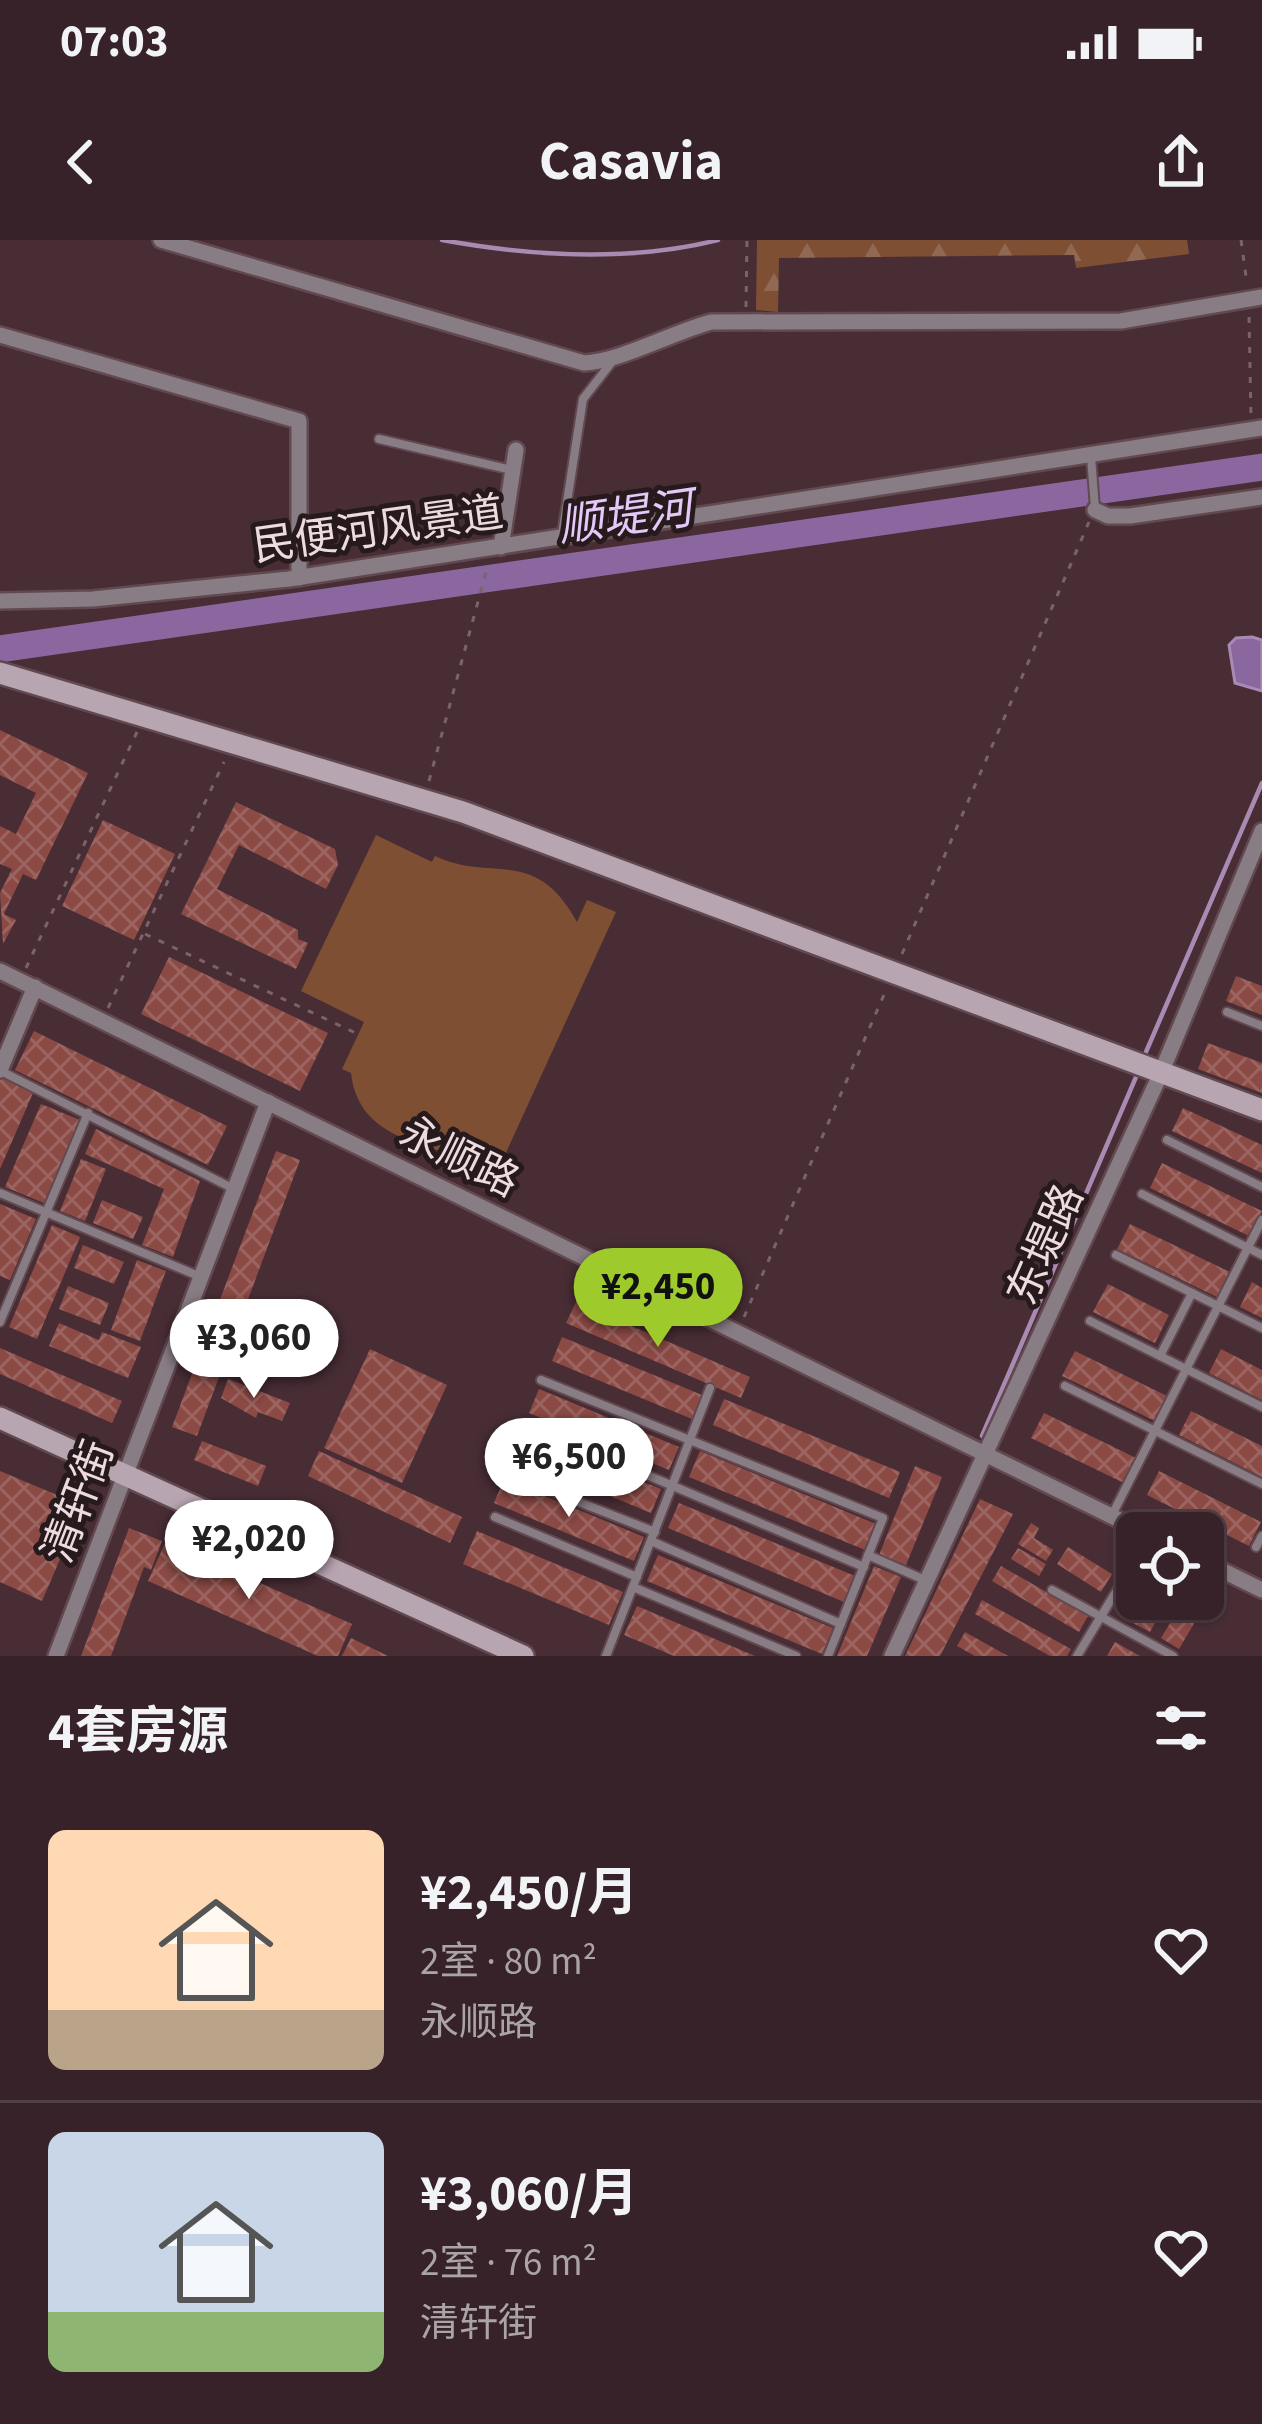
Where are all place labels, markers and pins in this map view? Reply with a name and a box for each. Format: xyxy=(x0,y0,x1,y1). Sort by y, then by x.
pin: ¥2,450 xyxy=(560,1248,756,1350)
pin: ¥3,060 xyxy=(156,1299,352,1401)
pin: ¥6,500 xyxy=(471,1418,667,1520)
pin: ¥2,020 xyxy=(151,1500,347,1602)

